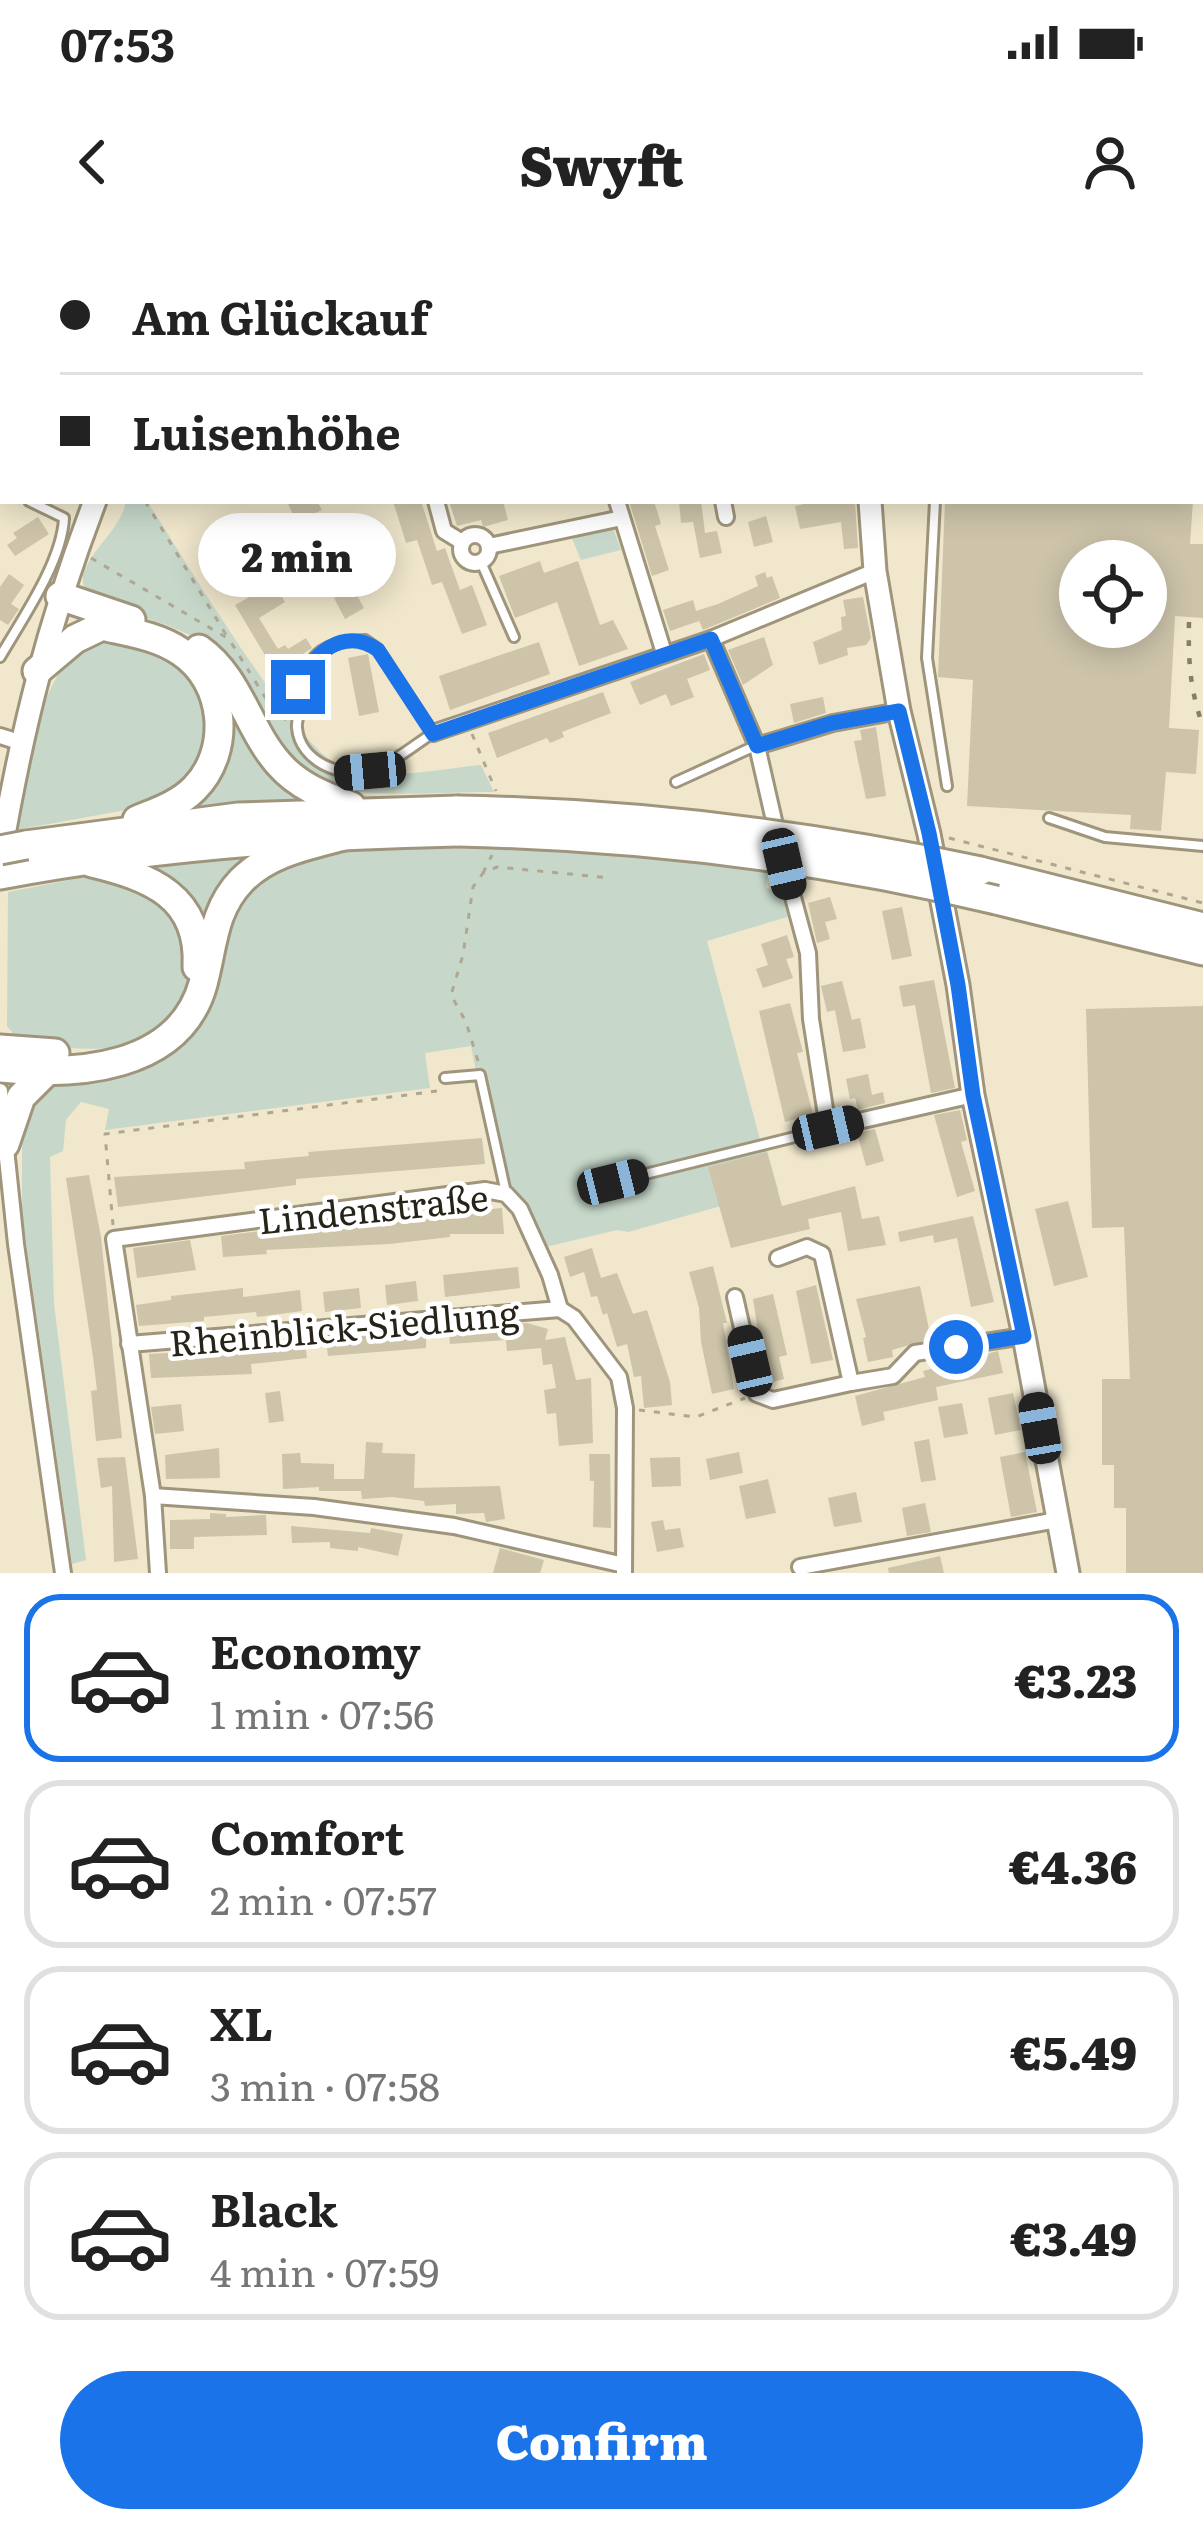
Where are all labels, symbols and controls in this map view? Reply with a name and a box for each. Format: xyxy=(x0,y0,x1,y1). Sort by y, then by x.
text: 07:53 xyxy=(60,9,175,76)
text: Swyft xyxy=(520,122,684,203)
icon: back xyxy=(60,129,126,195)
icon: person xyxy=(1077,129,1143,195)
text: Am Glückauf xyxy=(132,282,429,349)
text: Luisenhöhe xyxy=(132,397,401,464)
callout: 2 min xyxy=(199,513,397,597)
text: 2 min xyxy=(241,526,353,584)
map controls xyxy=(1059,540,1167,648)
button: locate xyxy=(1059,540,1167,648)
route end xyxy=(271,660,325,714)
car xyxy=(333,750,407,792)
car xyxy=(758,825,810,903)
car xyxy=(789,1102,867,1154)
car xyxy=(574,1156,652,1208)
street label: Lindenstraße xyxy=(255,1169,491,1245)
street label: Rheinblick-Siedlung xyxy=(167,1284,522,1368)
route start xyxy=(929,1320,983,1374)
car xyxy=(724,1322,776,1400)
car xyxy=(1016,1389,1064,1467)
text: Economy xyxy=(210,1616,421,1683)
icon: car xyxy=(66,1624,174,1732)
text: €3.23 xyxy=(1015,1645,1137,1712)
text: 1 min · 07:56 xyxy=(210,1683,434,1741)
text: Comfort xyxy=(210,1802,404,1869)
icon: car xyxy=(66,1810,174,1918)
text: €4.36 xyxy=(1009,1831,1137,1898)
text: 2 min · 07:57 xyxy=(210,1869,437,1927)
text: XL xyxy=(210,1988,273,2055)
icon: car xyxy=(66,1996,174,2104)
text: €5.49 xyxy=(1011,2017,1137,2084)
text: 3 min · 07:58 xyxy=(210,2055,440,2113)
text: Black xyxy=(210,2174,338,2241)
icon: car xyxy=(66,2182,174,2290)
text: €3.49 xyxy=(1010,2203,1137,2270)
text: 4 min · 07:59 xyxy=(210,2241,439,2299)
button: Confirm xyxy=(60,2371,1143,2509)

